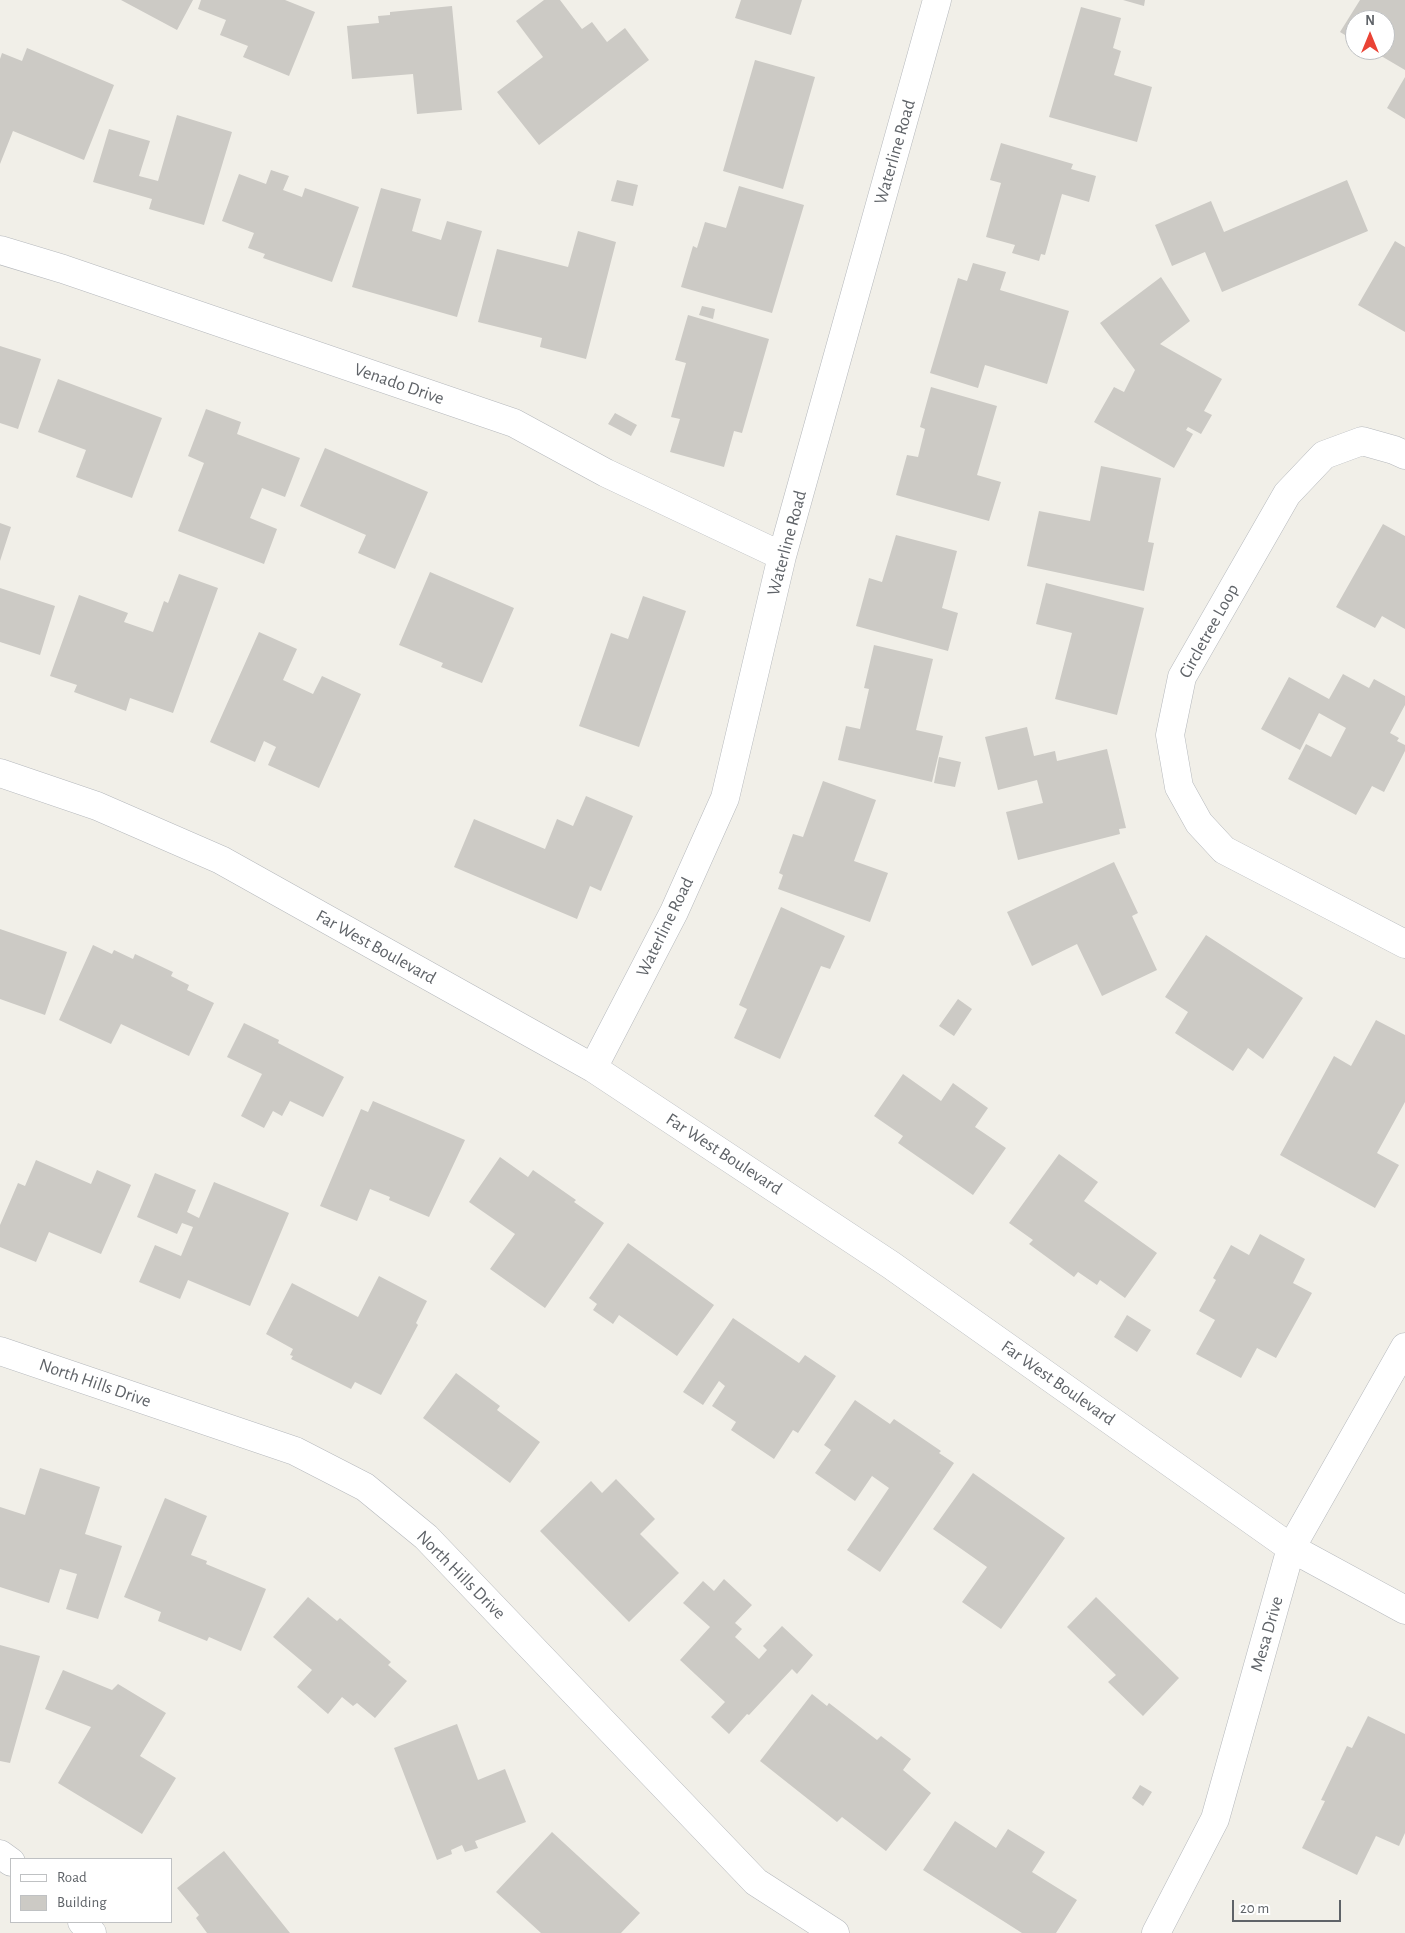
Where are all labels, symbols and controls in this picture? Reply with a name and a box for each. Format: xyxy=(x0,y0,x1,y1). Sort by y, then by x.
north arrow xyxy=(1345,10,1395,60)
text: N xyxy=(1365,14,1375,28)
street label: Waterline Road xyxy=(870,97,920,207)
street label: Venado Drive xyxy=(351,359,447,409)
street label: Waterline Road xyxy=(763,488,811,598)
street label: Circletree Loop xyxy=(1174,580,1244,682)
street label: Waterline Road xyxy=(632,874,698,980)
street label: Far West Boulevard xyxy=(312,905,440,989)
street label: Far West Boulevard xyxy=(662,1108,786,1200)
street label: Far West Boulevard xyxy=(997,1336,1119,1430)
street label: North Hills Drive xyxy=(36,1354,154,1412)
street label: North Hills Drive xyxy=(412,1526,510,1624)
street label: Mesa Drive xyxy=(1246,1594,1288,1674)
legend xyxy=(10,1858,172,1923)
text: Road xyxy=(57,1870,87,1885)
scale bar xyxy=(1235,1890,1344,1922)
text: Building xyxy=(57,1895,107,1910)
text: 20 m xyxy=(1240,1901,1269,1916)

